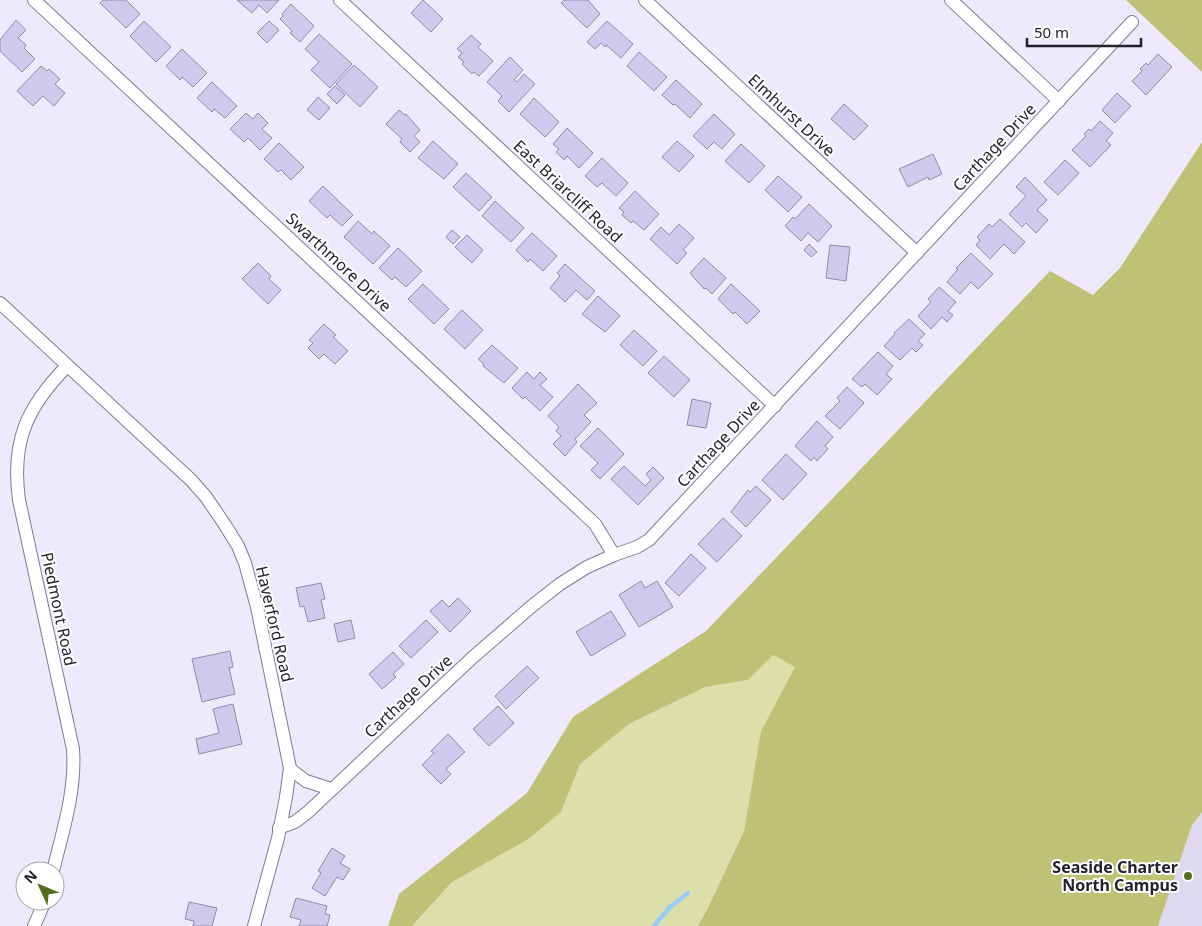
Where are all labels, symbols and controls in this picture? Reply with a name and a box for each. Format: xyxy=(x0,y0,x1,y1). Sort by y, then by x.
scale bar xyxy=(1027,15,1141,47)
text: 50 m xyxy=(1034,22,1069,42)
street label: Elmhurst Drive xyxy=(744,69,840,161)
street label: Carthage Drive xyxy=(947,98,1041,196)
street label: East Briarcliff Road xyxy=(509,135,627,247)
street label: Swarthmore Drive xyxy=(282,207,396,317)
street label: Carthage Drive xyxy=(671,394,765,492)
street label: Piedmont Road xyxy=(36,550,82,668)
street label: Haverford Road xyxy=(251,564,299,684)
street label: Carthage Drive xyxy=(359,649,457,743)
place label: Seaside Charter North Campus xyxy=(1052,856,1178,896)
north arrow xyxy=(15,861,65,911)
text: N xyxy=(19,866,41,887)
marker: Seaside Charter North Campus xyxy=(1182,870,1194,882)

